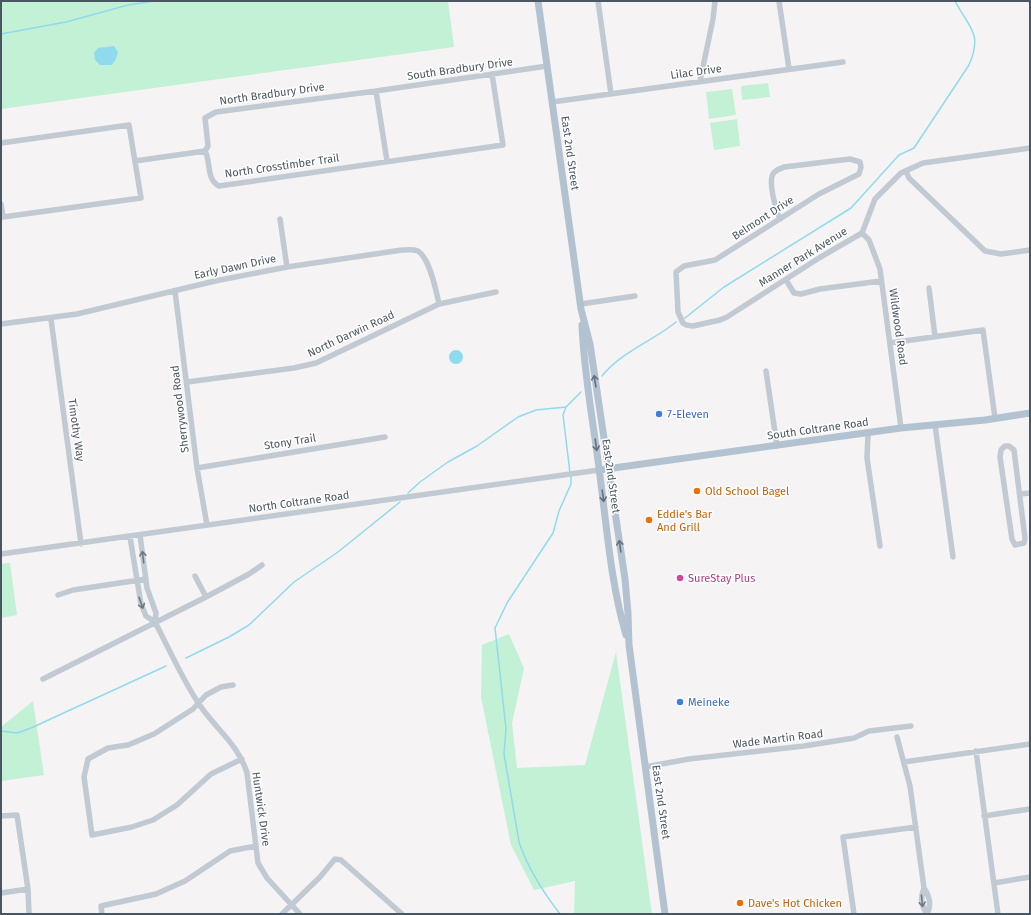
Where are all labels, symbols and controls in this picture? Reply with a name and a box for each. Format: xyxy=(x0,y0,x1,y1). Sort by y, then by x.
street label: South Bradbury Drive xyxy=(406,55,514,83)
street label: Lilac Drive xyxy=(669,62,723,82)
street label: North Bradbury Drive xyxy=(219,80,325,108)
street label: East 2nd Street xyxy=(558,115,582,191)
street label: North Crosstimber Trail xyxy=(224,152,340,180)
street label: Belmont Drive xyxy=(730,193,796,243)
street label: Manner Park Avenue xyxy=(756,225,850,289)
street label: Early Dawn Drive xyxy=(193,252,277,282)
street label: Wildwood Road xyxy=(886,288,910,366)
street label: North Darwin Road xyxy=(305,308,397,360)
street label: Sherrywood Road xyxy=(168,365,192,453)
one-way arrow xyxy=(591,375,599,388)
street label: Timothy Way xyxy=(65,398,87,463)
place label: 7-Eleven xyxy=(667,408,709,421)
marker: 7-Eleven xyxy=(654,409,664,419)
street label: South Coltrane Road xyxy=(766,415,870,443)
street label: Stony Trail xyxy=(263,431,317,453)
one-way arrow xyxy=(592,438,600,451)
street label: East 2nd Street xyxy=(599,438,623,514)
place label: Old School Bagel xyxy=(705,485,789,498)
marker: Old School Bagel xyxy=(692,486,702,496)
street label: North Coltrane Road xyxy=(248,488,350,516)
one-way arrow xyxy=(599,489,607,502)
place label: Eddie's Bar And Grill xyxy=(657,508,713,534)
marker: Eddie's Bar And Grill xyxy=(644,515,654,525)
one-way arrow xyxy=(616,540,624,553)
one-way arrow xyxy=(139,551,147,564)
place label: SureStay Plus xyxy=(688,572,755,585)
marker: SureStay Plus xyxy=(675,573,685,583)
one-way arrow xyxy=(138,596,146,608)
place label: Meineke xyxy=(688,696,730,709)
marker: Meineke xyxy=(675,697,685,707)
street label: Wade Martin Road xyxy=(732,727,824,751)
street label: East 2nd Street xyxy=(649,764,673,840)
street label: Huntwick Drive xyxy=(249,771,273,847)
one-way arrow xyxy=(919,895,926,908)
place label: Dave's Hot Chicken xyxy=(748,897,842,910)
marker: Dave's Hot Chicken xyxy=(735,898,745,908)

